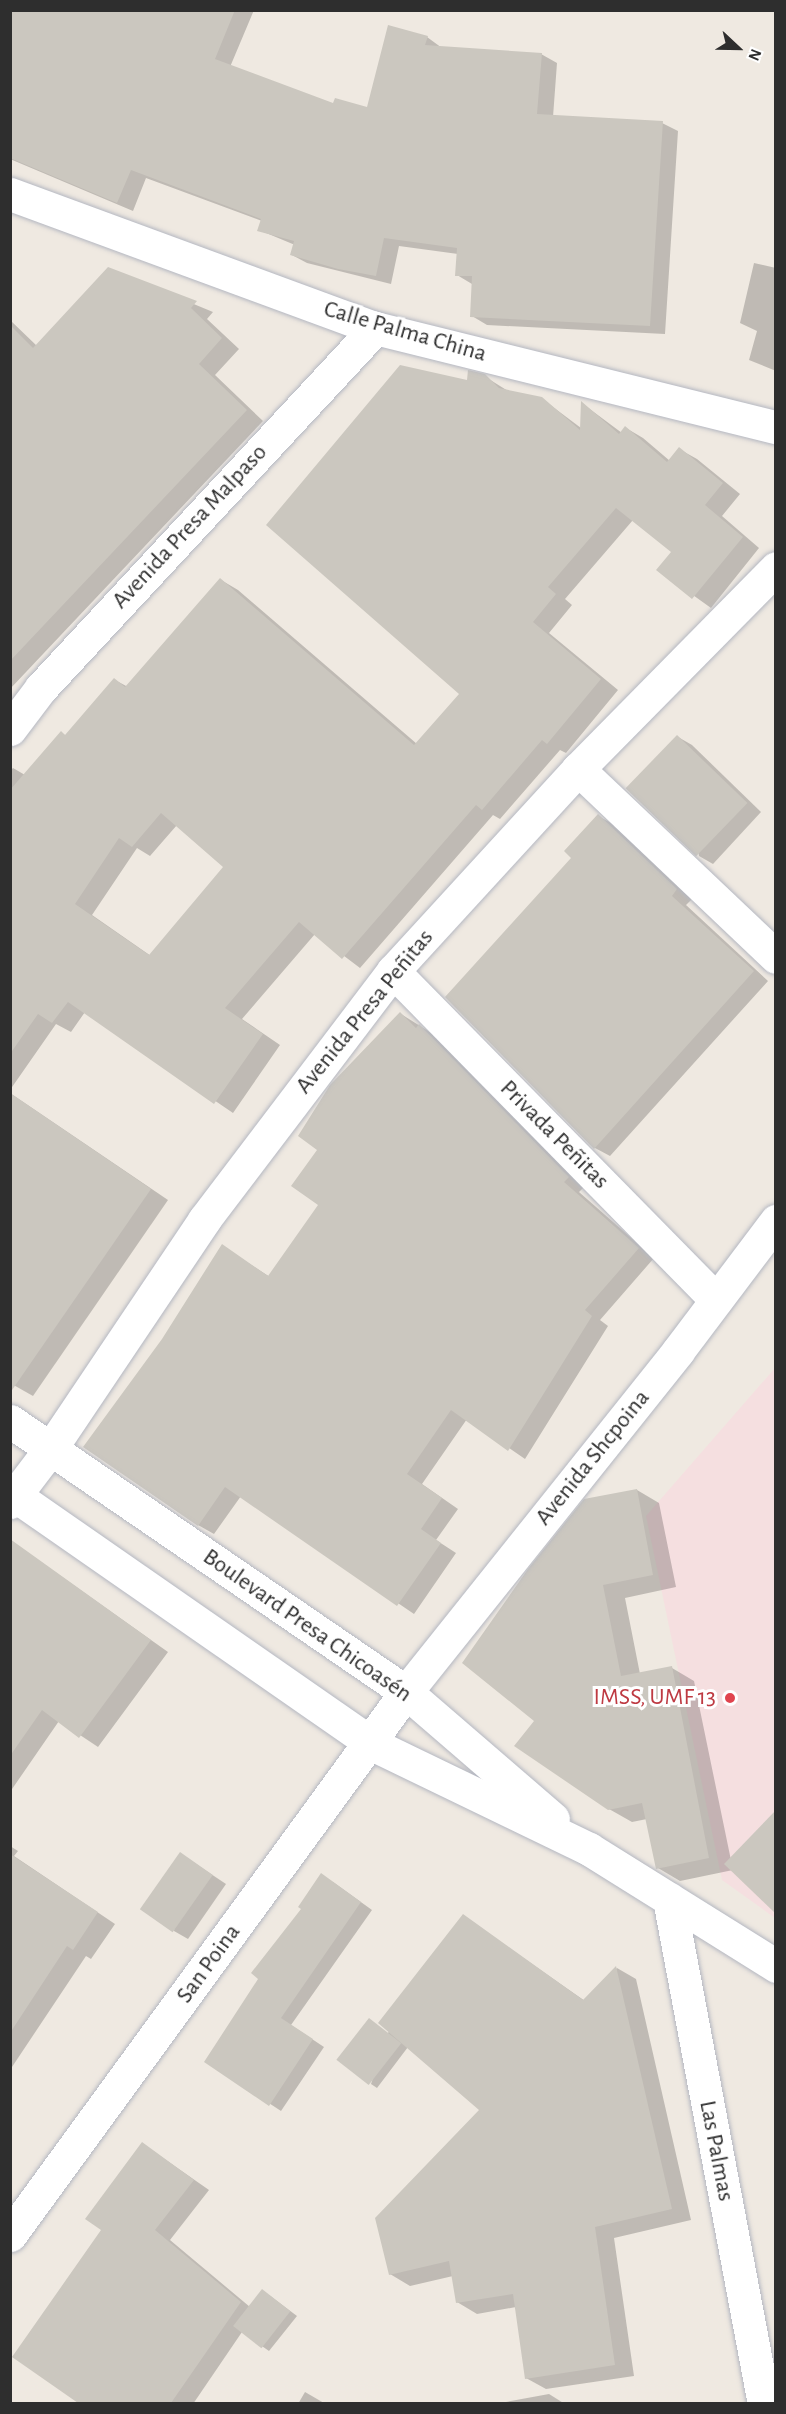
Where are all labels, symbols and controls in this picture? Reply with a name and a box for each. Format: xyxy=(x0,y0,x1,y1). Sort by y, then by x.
north arrow xyxy=(708,18,768,78)
text: N xyxy=(745,47,764,63)
street label: Calle Palma China xyxy=(320,295,490,369)
street label: Avenida Presa Malpaso xyxy=(106,439,274,615)
street label: Avenida Presa Peñitas xyxy=(290,924,440,1100)
street label: Privada Peñitas xyxy=(493,1074,615,1196)
street label: Avenida Shcpoina xyxy=(530,1384,656,1532)
street label: Boulevard Presa Chicoasén xyxy=(197,1543,417,1709)
place label: IMSS, UMF 13 xyxy=(594,1684,716,1712)
marker: IMSS, UMF 13 xyxy=(721,1689,739,1707)
street label: San Poina xyxy=(171,1919,247,2009)
street label: Las Palmas xyxy=(692,2098,740,2204)

